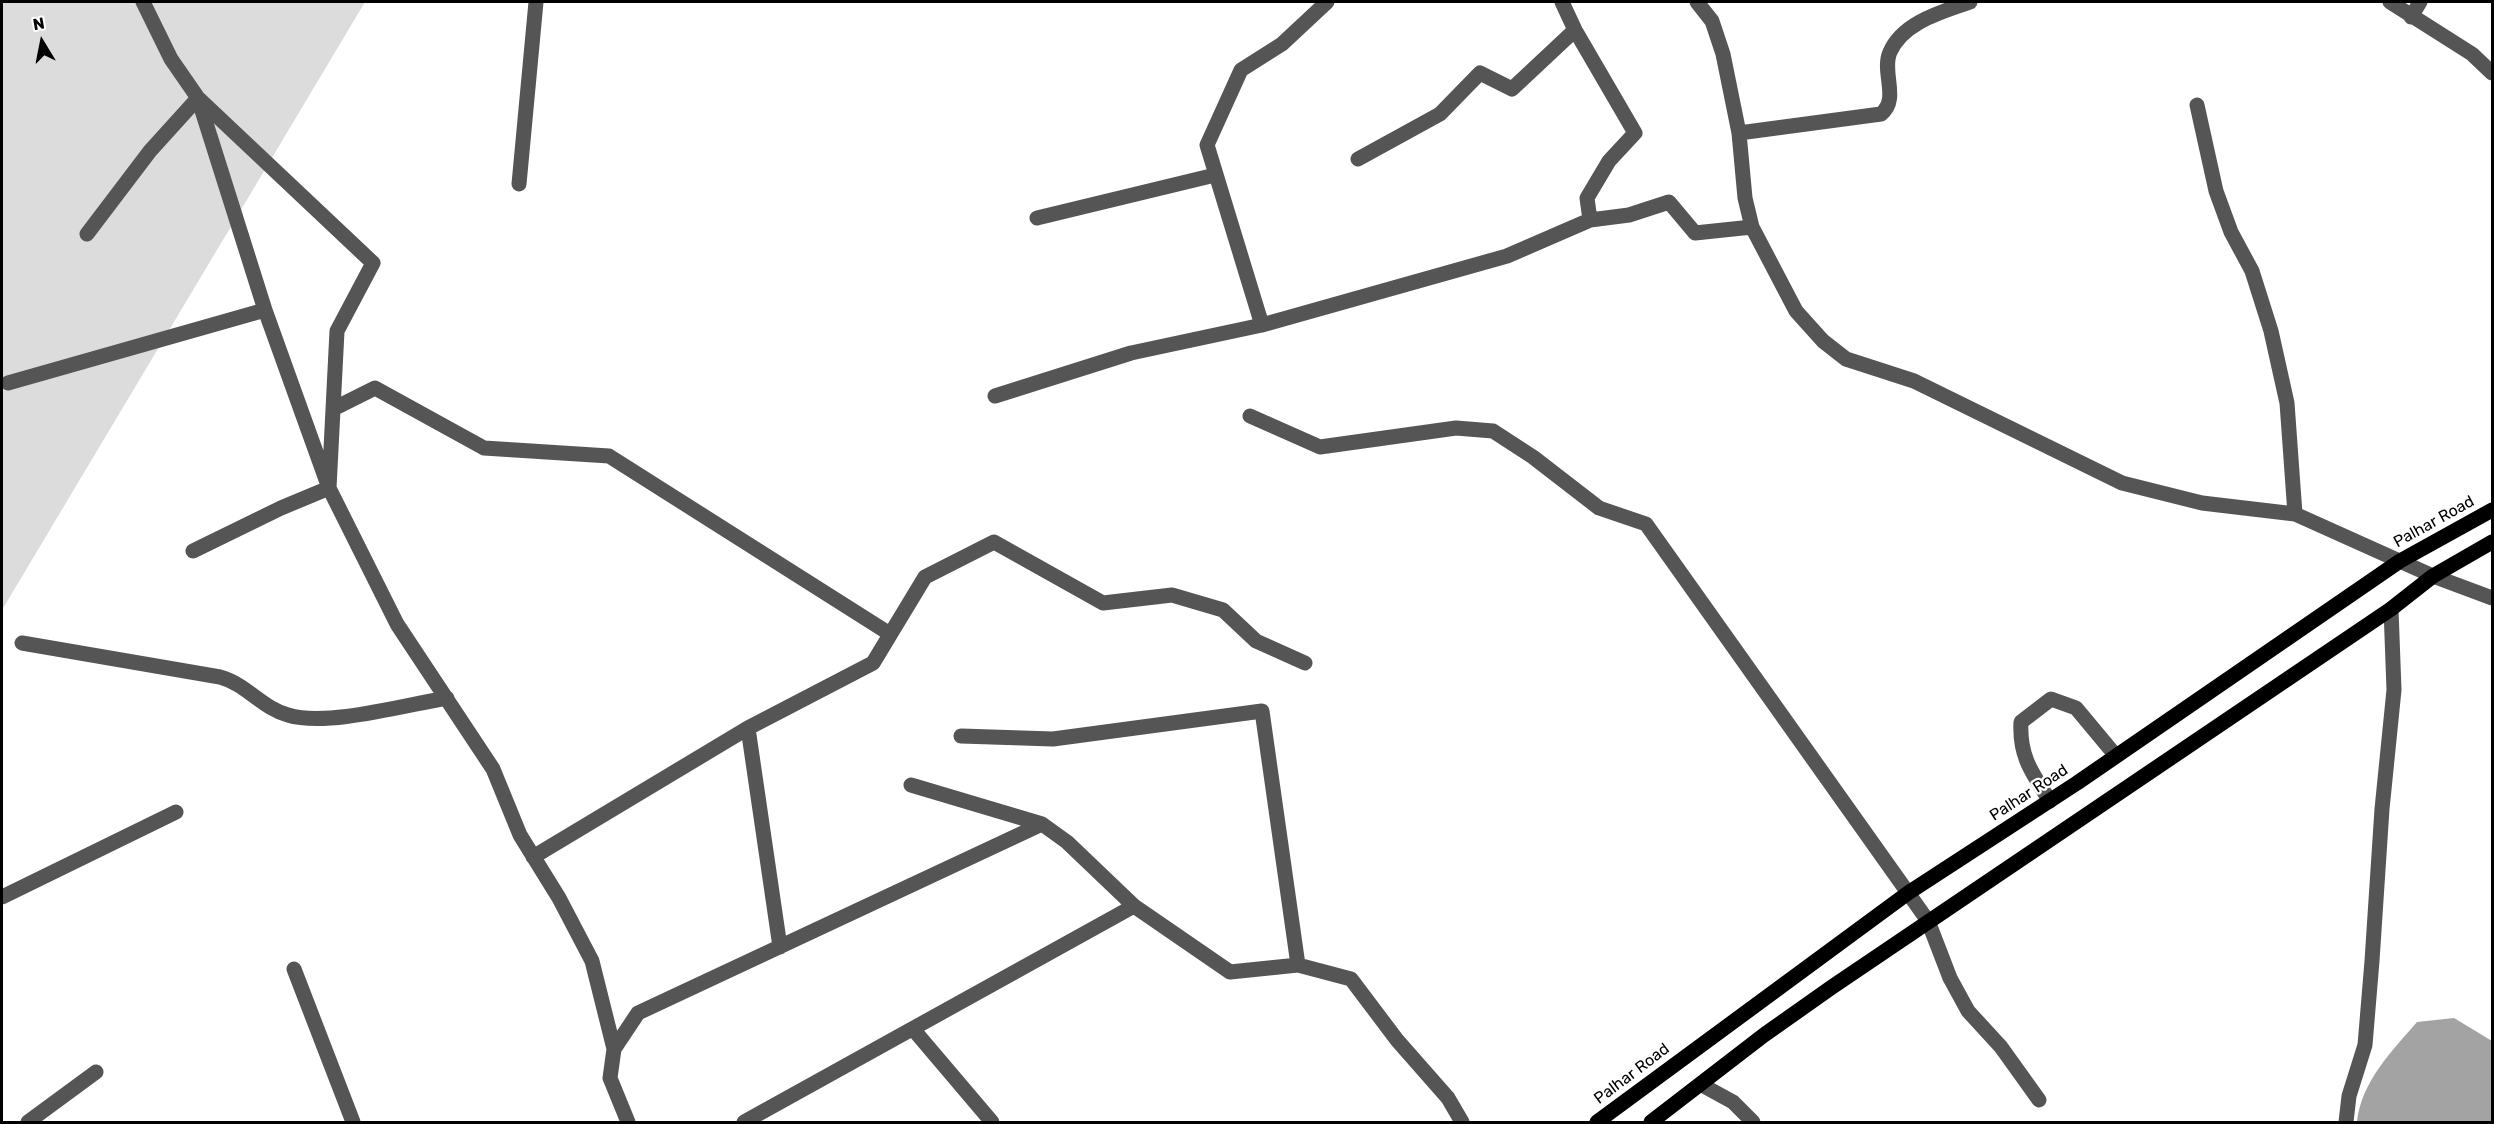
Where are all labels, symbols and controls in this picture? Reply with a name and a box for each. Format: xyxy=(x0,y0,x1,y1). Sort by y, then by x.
north arrow xyxy=(12,12,72,72)
text: N xyxy=(31,13,46,34)
street label: Palhar Road xyxy=(2390,492,2478,552)
street label: Palhar Road xyxy=(1986,761,2072,825)
street label: Palhar Road xyxy=(1591,1039,1673,1109)

